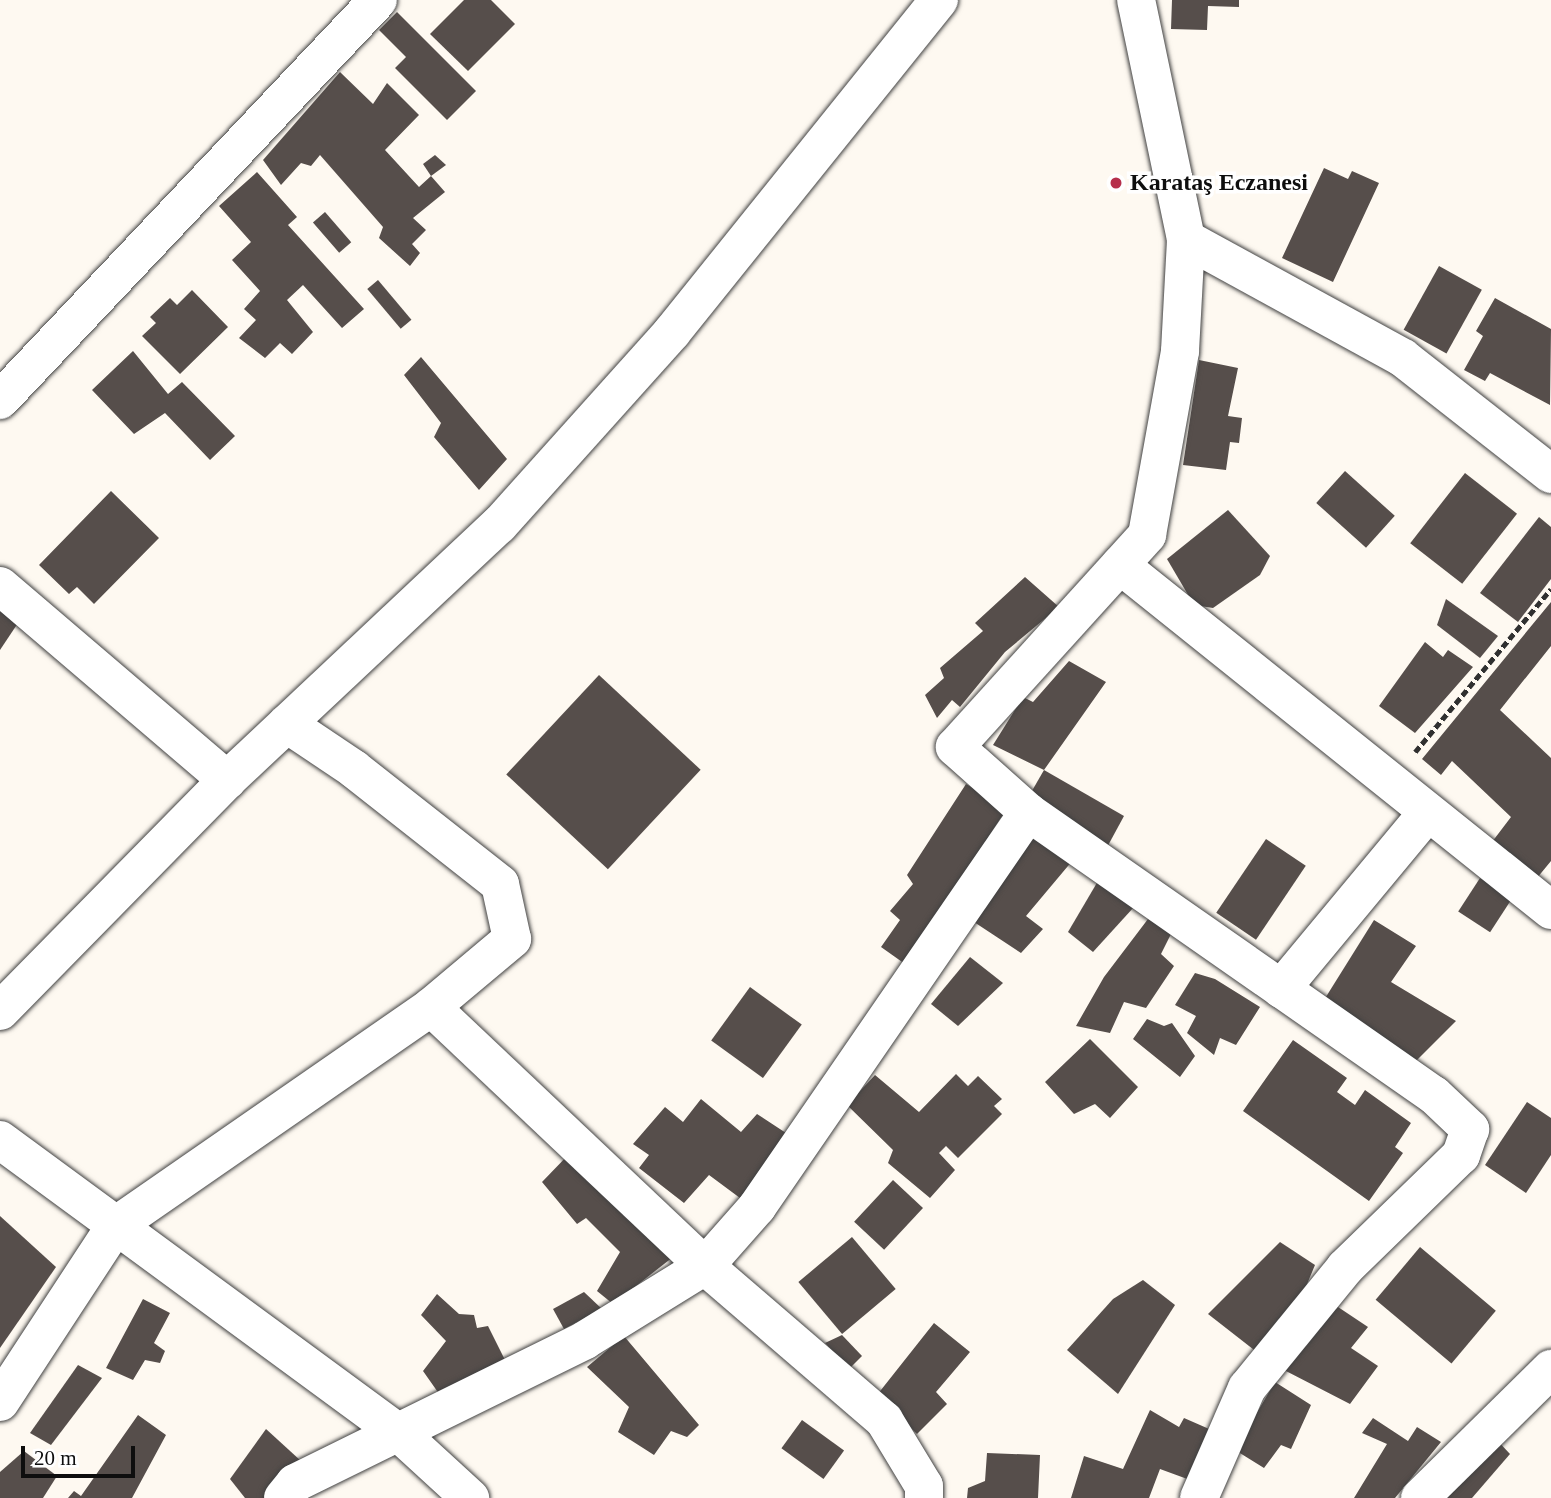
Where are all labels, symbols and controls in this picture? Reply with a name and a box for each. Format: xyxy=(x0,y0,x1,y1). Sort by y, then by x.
place label: Karataş Eczanesi xyxy=(1130,169,1308,197)
marker: Karataş Eczanesi xyxy=(1108,175,1124,191)
scale bar xyxy=(24,1432,138,1476)
text: 20 m xyxy=(34,1446,77,1470)

